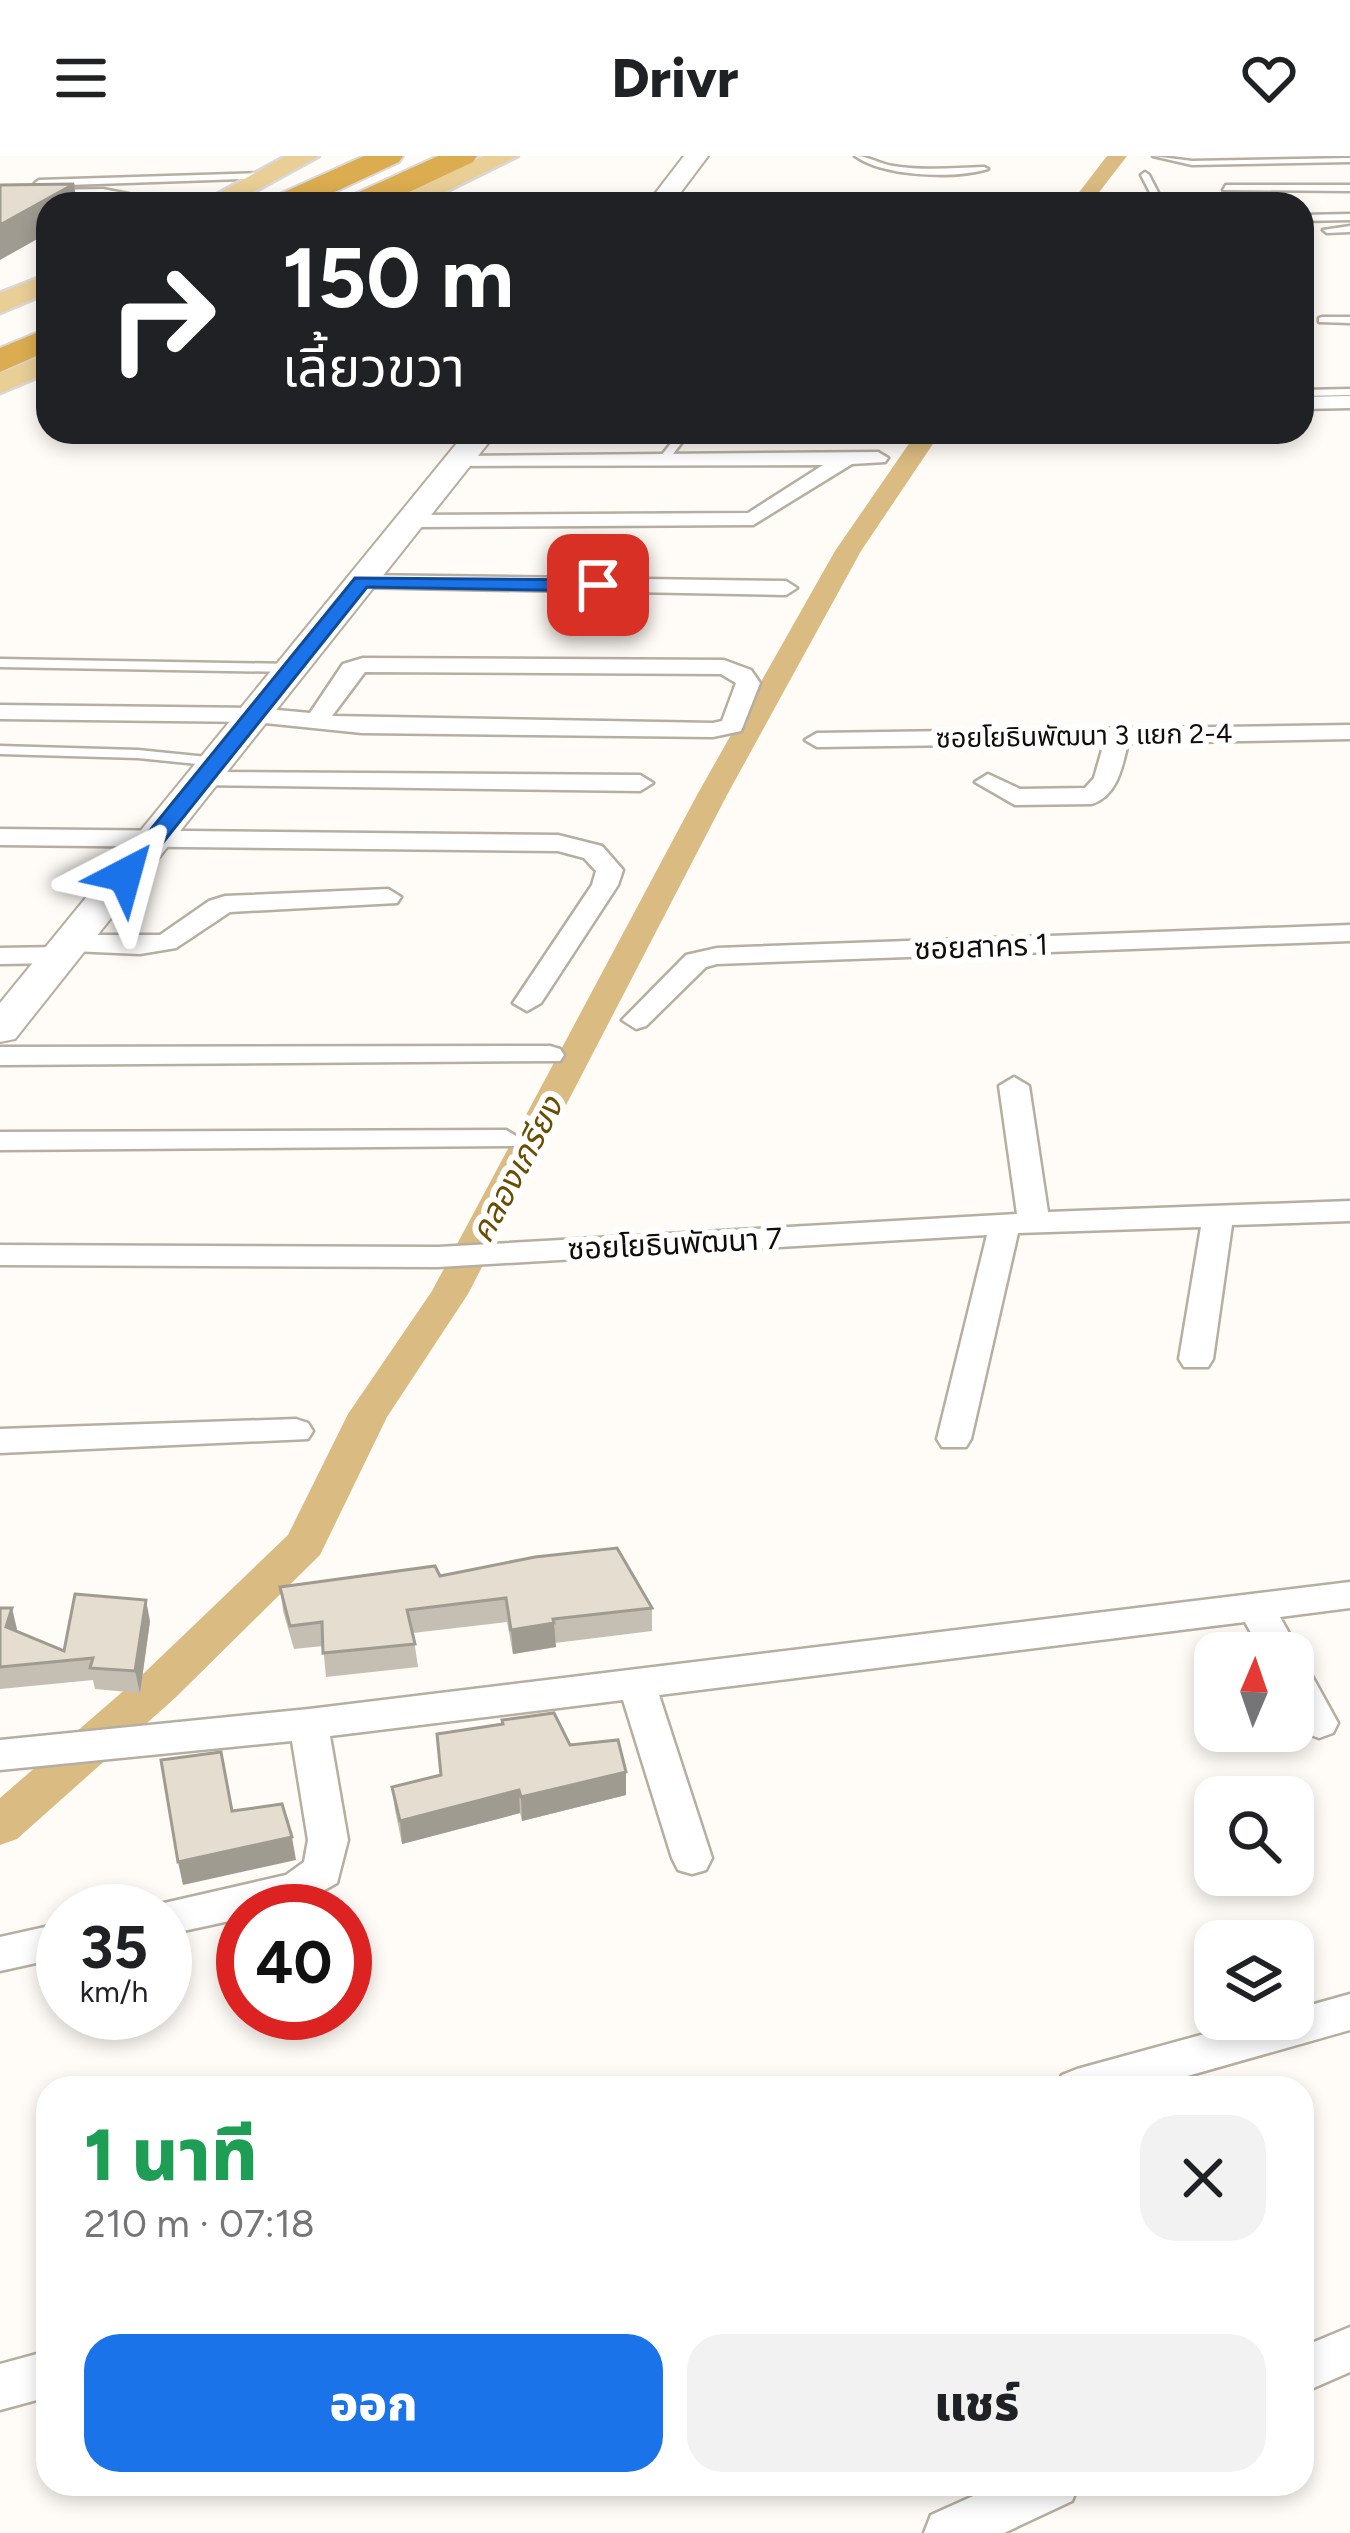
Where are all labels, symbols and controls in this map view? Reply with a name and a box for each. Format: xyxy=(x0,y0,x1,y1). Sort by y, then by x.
icon: menu xyxy=(48,45,114,111)
icon: heart xyxy=(1236,45,1302,111)
text: Drivr xyxy=(612,46,738,111)
text: 150 m xyxy=(282,227,514,328)
icon: right xyxy=(84,240,240,396)
text: เลี้ยวขวา xyxy=(282,335,465,400)
pin xyxy=(547,534,649,636)
icon: arrive xyxy=(565,552,631,618)
street label: ซอยโยธินพัฒนา 3 แยก 2-4 xyxy=(935,716,1233,755)
position arrow xyxy=(62,812,188,938)
street label: ซอยสาคร 1 xyxy=(913,926,1049,967)
water label: คลองเกรียง xyxy=(462,1089,572,1248)
street label: ซอยโยธินพัฒนา 7 xyxy=(567,1219,783,1268)
north arrow xyxy=(1194,1632,1314,1752)
map controls xyxy=(1194,1632,1314,2040)
button: search xyxy=(1194,1776,1314,1896)
speed limit sign: 40 xyxy=(216,1884,372,2040)
text: 35 xyxy=(80,1911,148,1983)
button: layers xyxy=(1194,1920,1314,2040)
text: km/h xyxy=(80,1973,148,2010)
text: 1 นาที xyxy=(84,2112,258,2198)
button: close xyxy=(1140,2115,1266,2241)
text: 210 m · 07:18 xyxy=(84,2200,315,2247)
button: ออก xyxy=(84,2334,663,2472)
button: แชร์ xyxy=(687,2334,1266,2472)

